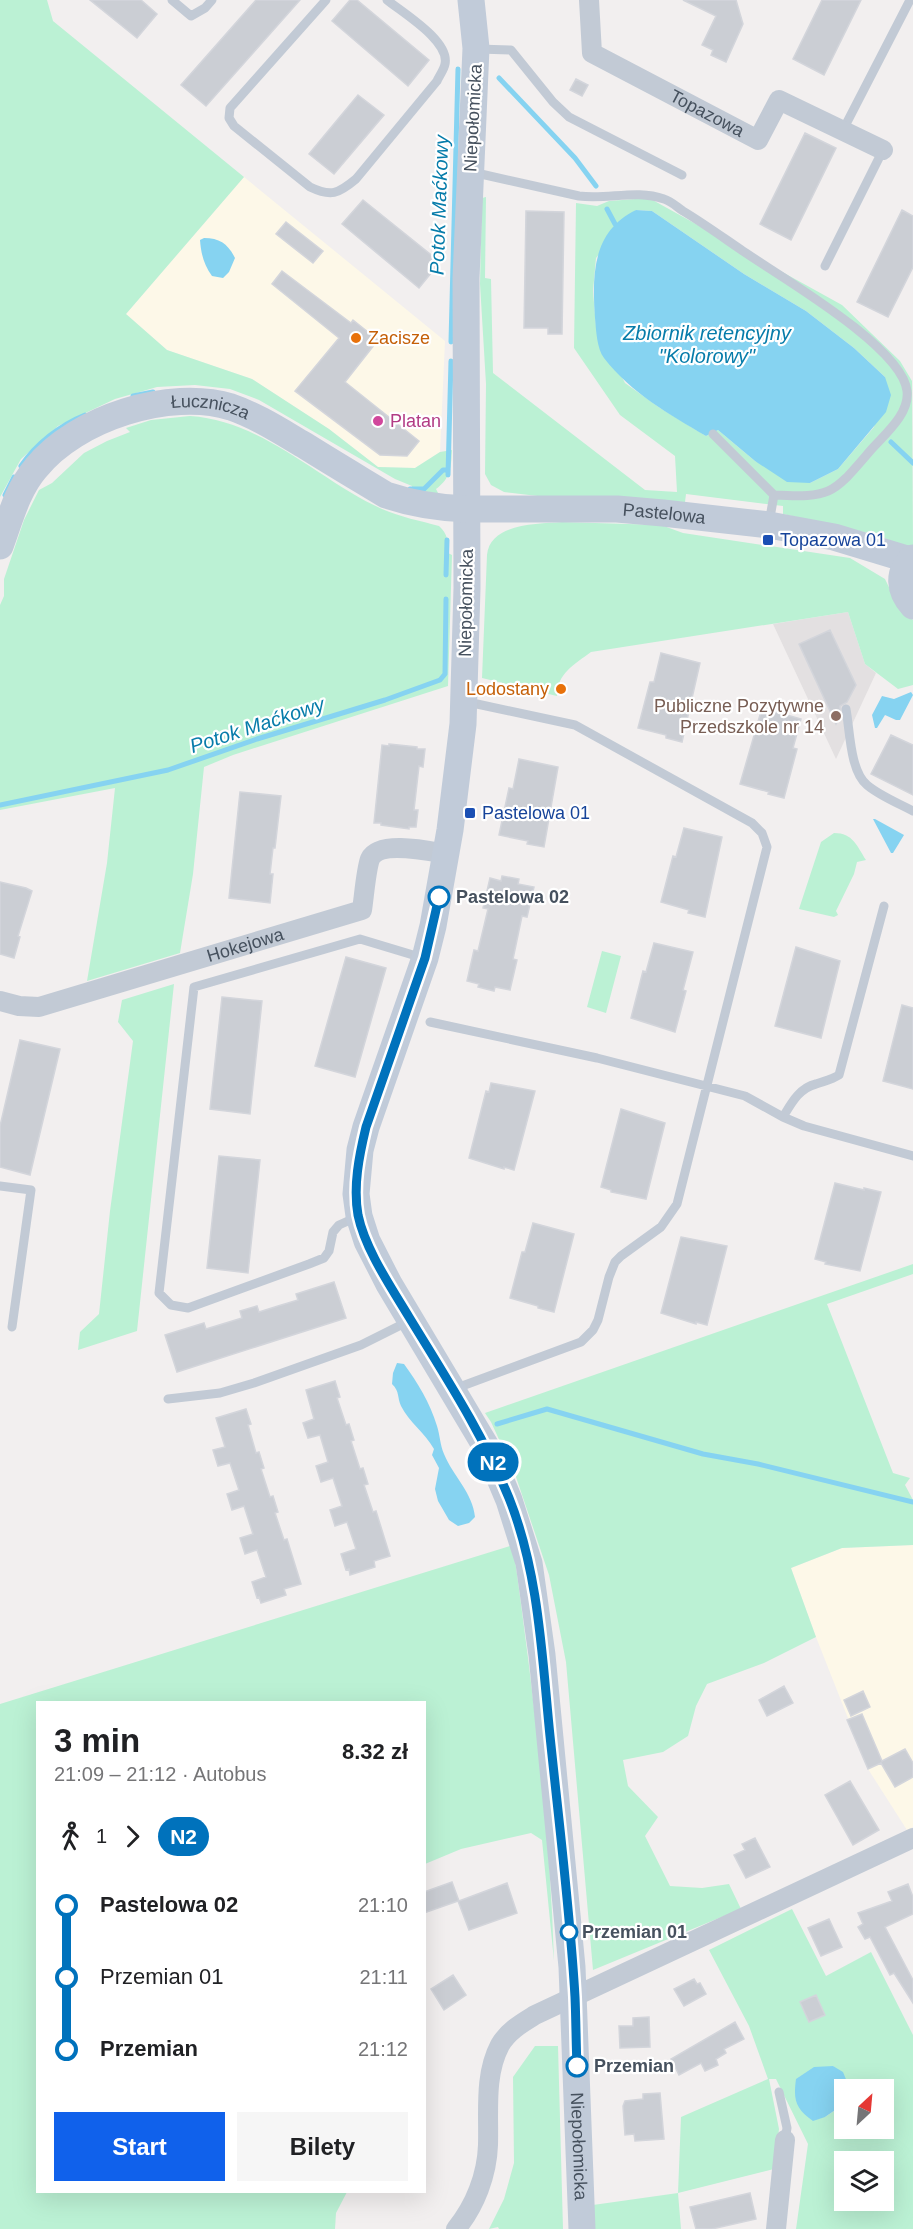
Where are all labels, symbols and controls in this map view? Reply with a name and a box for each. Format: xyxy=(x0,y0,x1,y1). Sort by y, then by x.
street label: Niepołomicka xyxy=(460,63,486,172)
street label: Topazowa xyxy=(667,86,748,141)
water label: Potok Maćkowy xyxy=(426,134,452,275)
water label: Zbiornik retencyjny "Kolorowy" xyxy=(622,322,792,367)
place label: Zacisze xyxy=(368,328,430,348)
marker: Zacisze xyxy=(349,331,363,345)
street label: Łucznicza xyxy=(170,391,254,424)
place label: Platan xyxy=(390,411,441,431)
marker: Platan xyxy=(371,414,385,428)
street label: Pastelowa xyxy=(622,500,708,528)
place label: Topazowa 01 xyxy=(780,530,886,550)
marker: Topazowa 01 xyxy=(761,533,775,547)
street label: Niepołomicka xyxy=(455,548,477,657)
place label: Lodostany xyxy=(466,679,549,699)
marker: Lodostany xyxy=(554,682,568,696)
water label: Potok Maćkowy xyxy=(187,693,328,757)
place label: Publiczne Pozytywne Przedszkole nr 14 xyxy=(654,696,824,737)
marker: Publiczne Pozytywne Przedszkole nr 14 xyxy=(829,709,843,723)
place label: Pastelowa 01 xyxy=(482,803,590,823)
marker: Pastelowa 01 xyxy=(463,806,477,820)
marker: Pastelowa 02 xyxy=(428,886,450,908)
place label: Pastelowa 02 xyxy=(456,887,569,907)
street label: Hokejowa xyxy=(204,924,287,966)
line badge: N2 xyxy=(466,1442,520,1482)
text: N2 xyxy=(480,1451,506,1474)
text: 3 min xyxy=(54,1722,140,1759)
text: 8.32 zł xyxy=(342,1739,408,1764)
text: 21:09 – 21:12 · Autobus xyxy=(54,1763,266,1785)
icon: walk xyxy=(54,1820,87,1853)
icon: forward xyxy=(116,1820,149,1853)
text: 1 xyxy=(96,1825,107,1847)
text: N2 xyxy=(170,1825,197,1848)
text: Pastelowa 02 xyxy=(100,1892,238,1917)
text: 21:10 xyxy=(358,1894,408,1916)
place label: Przemian 01 xyxy=(582,1922,687,1942)
marker: Przemian 01 xyxy=(560,1923,578,1941)
text: Przemian 01 xyxy=(100,1964,224,1989)
text: 21:11 xyxy=(359,1966,408,1988)
text: Przemian xyxy=(100,2036,198,2061)
text: 21:12 xyxy=(358,2038,408,2060)
marker: Przemian xyxy=(566,2055,588,2077)
place label: Przemian xyxy=(594,2056,674,2076)
north arrow xyxy=(834,2079,894,2139)
map controls xyxy=(834,2079,894,2211)
street label: Niepołomicka xyxy=(567,2092,591,2202)
button: Start xyxy=(54,2112,225,2181)
button: Bilety xyxy=(237,2112,408,2181)
button: layers xyxy=(834,2151,894,2211)

